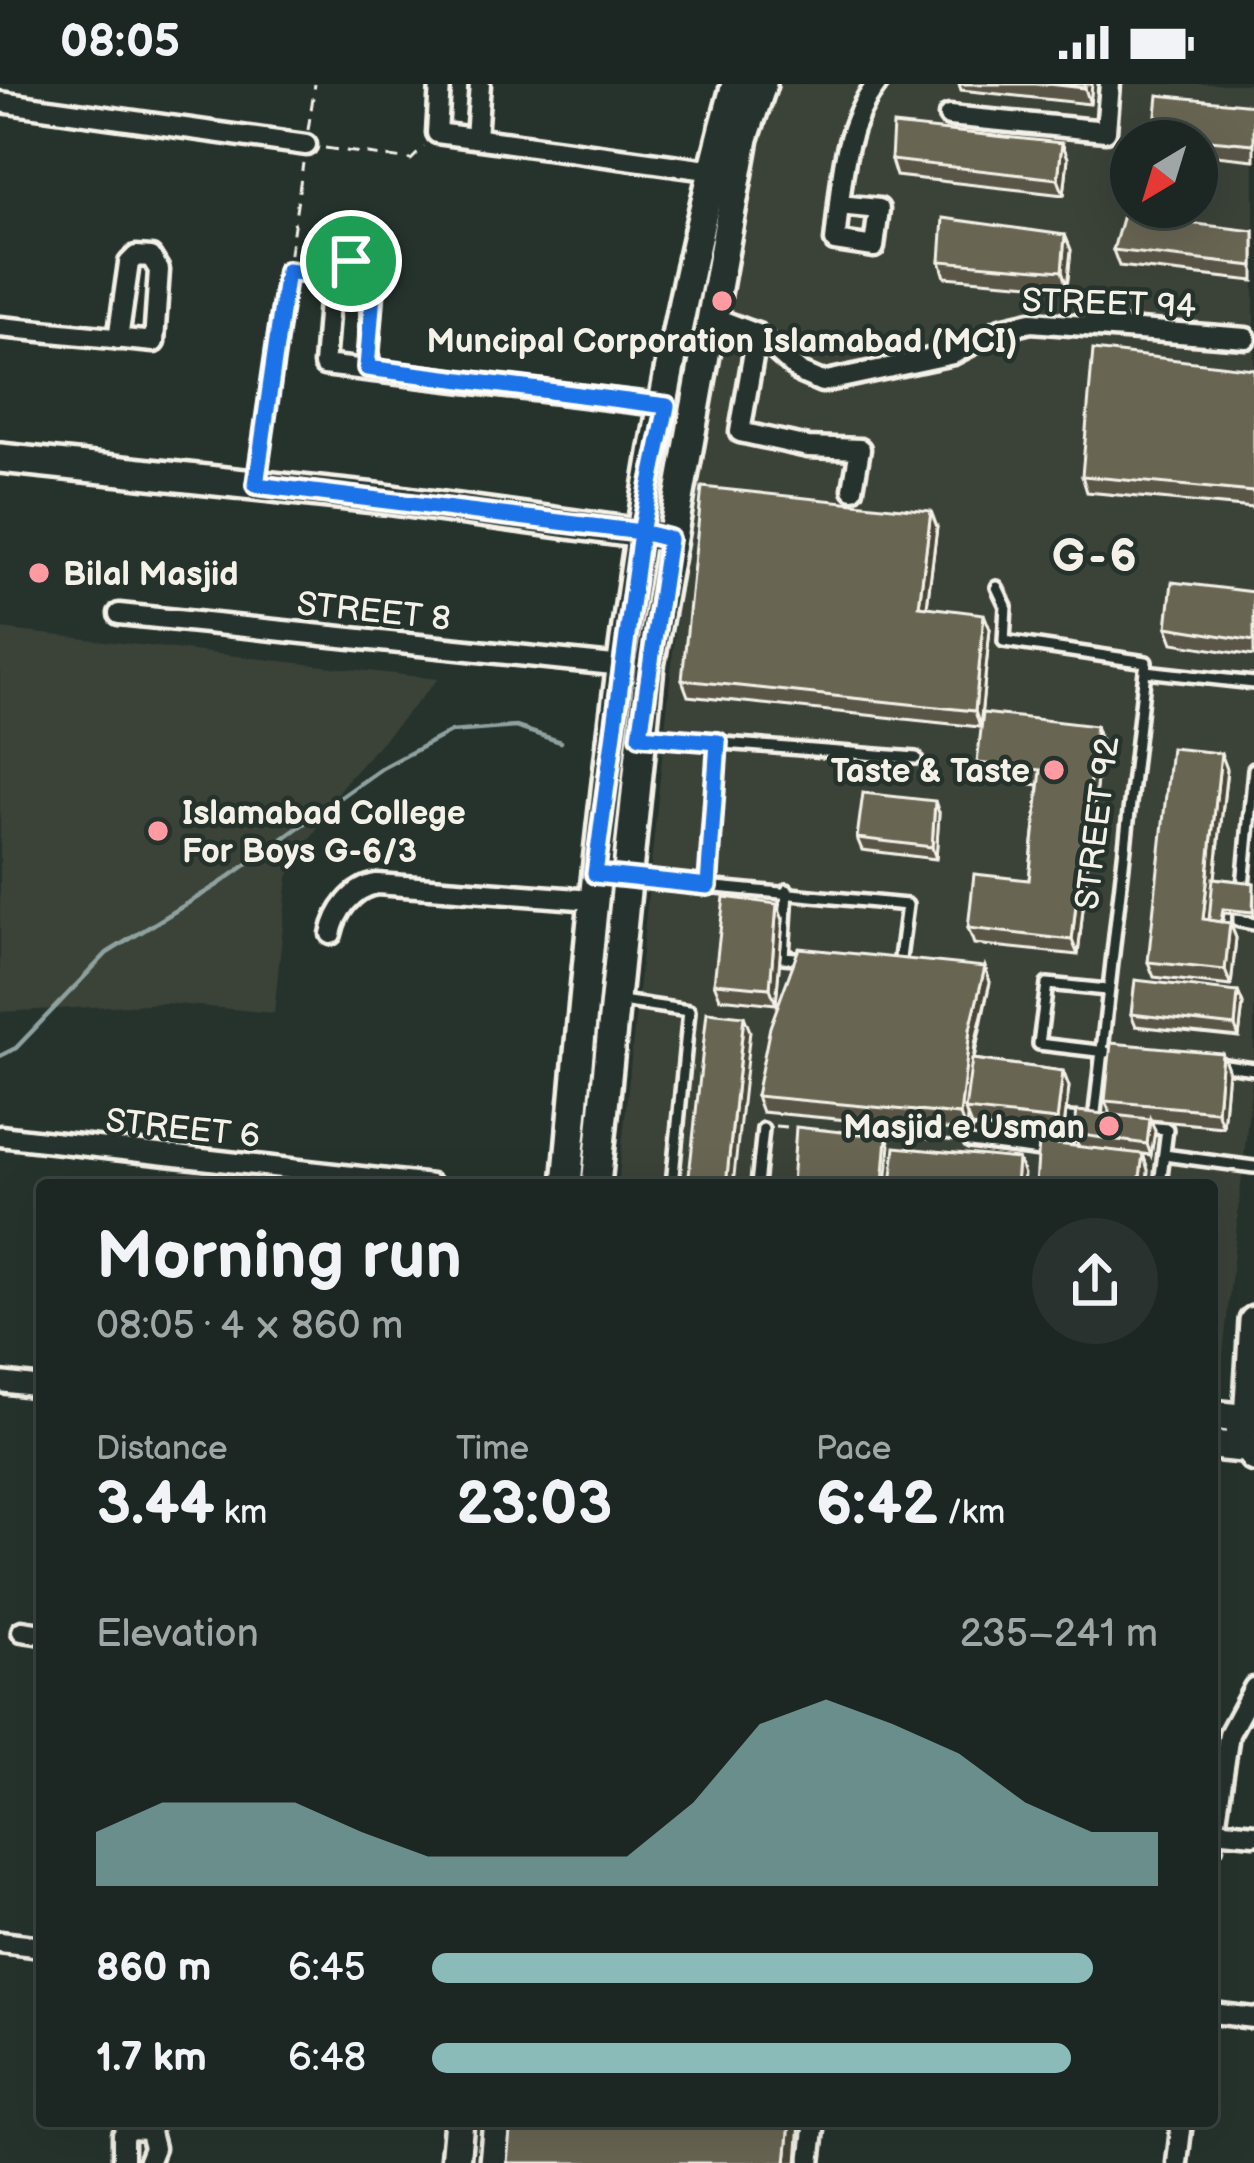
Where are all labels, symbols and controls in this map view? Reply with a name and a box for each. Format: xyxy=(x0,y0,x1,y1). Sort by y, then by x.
text: 08:05 xyxy=(60,15,180,70)
north arrow xyxy=(1110,120,1218,228)
map controls xyxy=(1110,120,1218,228)
pin xyxy=(300,210,402,312)
icon: arrive xyxy=(318,228,384,294)
street label: STREET 94 xyxy=(1021,281,1197,327)
marker: Muncipal Corporation Islamabad (MCI) xyxy=(709,288,735,314)
place label: Muncipal Corporation Islamabad (MCI) xyxy=(426,322,1018,362)
district label: G-6 xyxy=(1052,530,1140,585)
place label: Bilal Masjid xyxy=(63,555,239,595)
marker: Bilal Masjid xyxy=(26,560,52,586)
street label: STREET 8 xyxy=(295,584,453,640)
street label: STREET 92 xyxy=(1068,734,1128,912)
place label: Taste & Taste xyxy=(831,752,1030,792)
marker: Taste & Taste xyxy=(1041,757,1067,783)
place label: Islamabad College For Boys G-6/3 xyxy=(182,794,466,872)
marker: Islamabad College For Boys G-6/3 xyxy=(145,818,171,844)
street label: STREET 6 xyxy=(104,1101,262,1157)
place label: Masjid e Usman xyxy=(843,1108,1085,1148)
marker: Masjid e Usman xyxy=(1096,1113,1122,1139)
text: Morning run xyxy=(96,1218,462,1297)
button: share xyxy=(1032,1218,1158,1344)
text: 08:05 · 4 × 860 m xyxy=(96,1303,403,1350)
text: Distance xyxy=(96,1429,228,1469)
text: Time xyxy=(456,1429,529,1469)
text: Pace xyxy=(816,1429,891,1469)
text: 3.44 xyxy=(96,1469,215,1541)
text: 23:03 xyxy=(456,1469,612,1541)
text: 6:42 xyxy=(816,1469,938,1541)
text: km xyxy=(215,1493,267,1533)
text: /km xyxy=(938,1493,1005,1533)
text: Elevation xyxy=(96,1611,259,1658)
text: 235–241 m xyxy=(960,1611,1158,1658)
text: 860 m xyxy=(96,1945,211,1992)
text: 6:45 xyxy=(288,1945,366,1992)
text: 1.7 km xyxy=(96,2035,207,2082)
text: 6:48 xyxy=(288,2035,366,2082)

